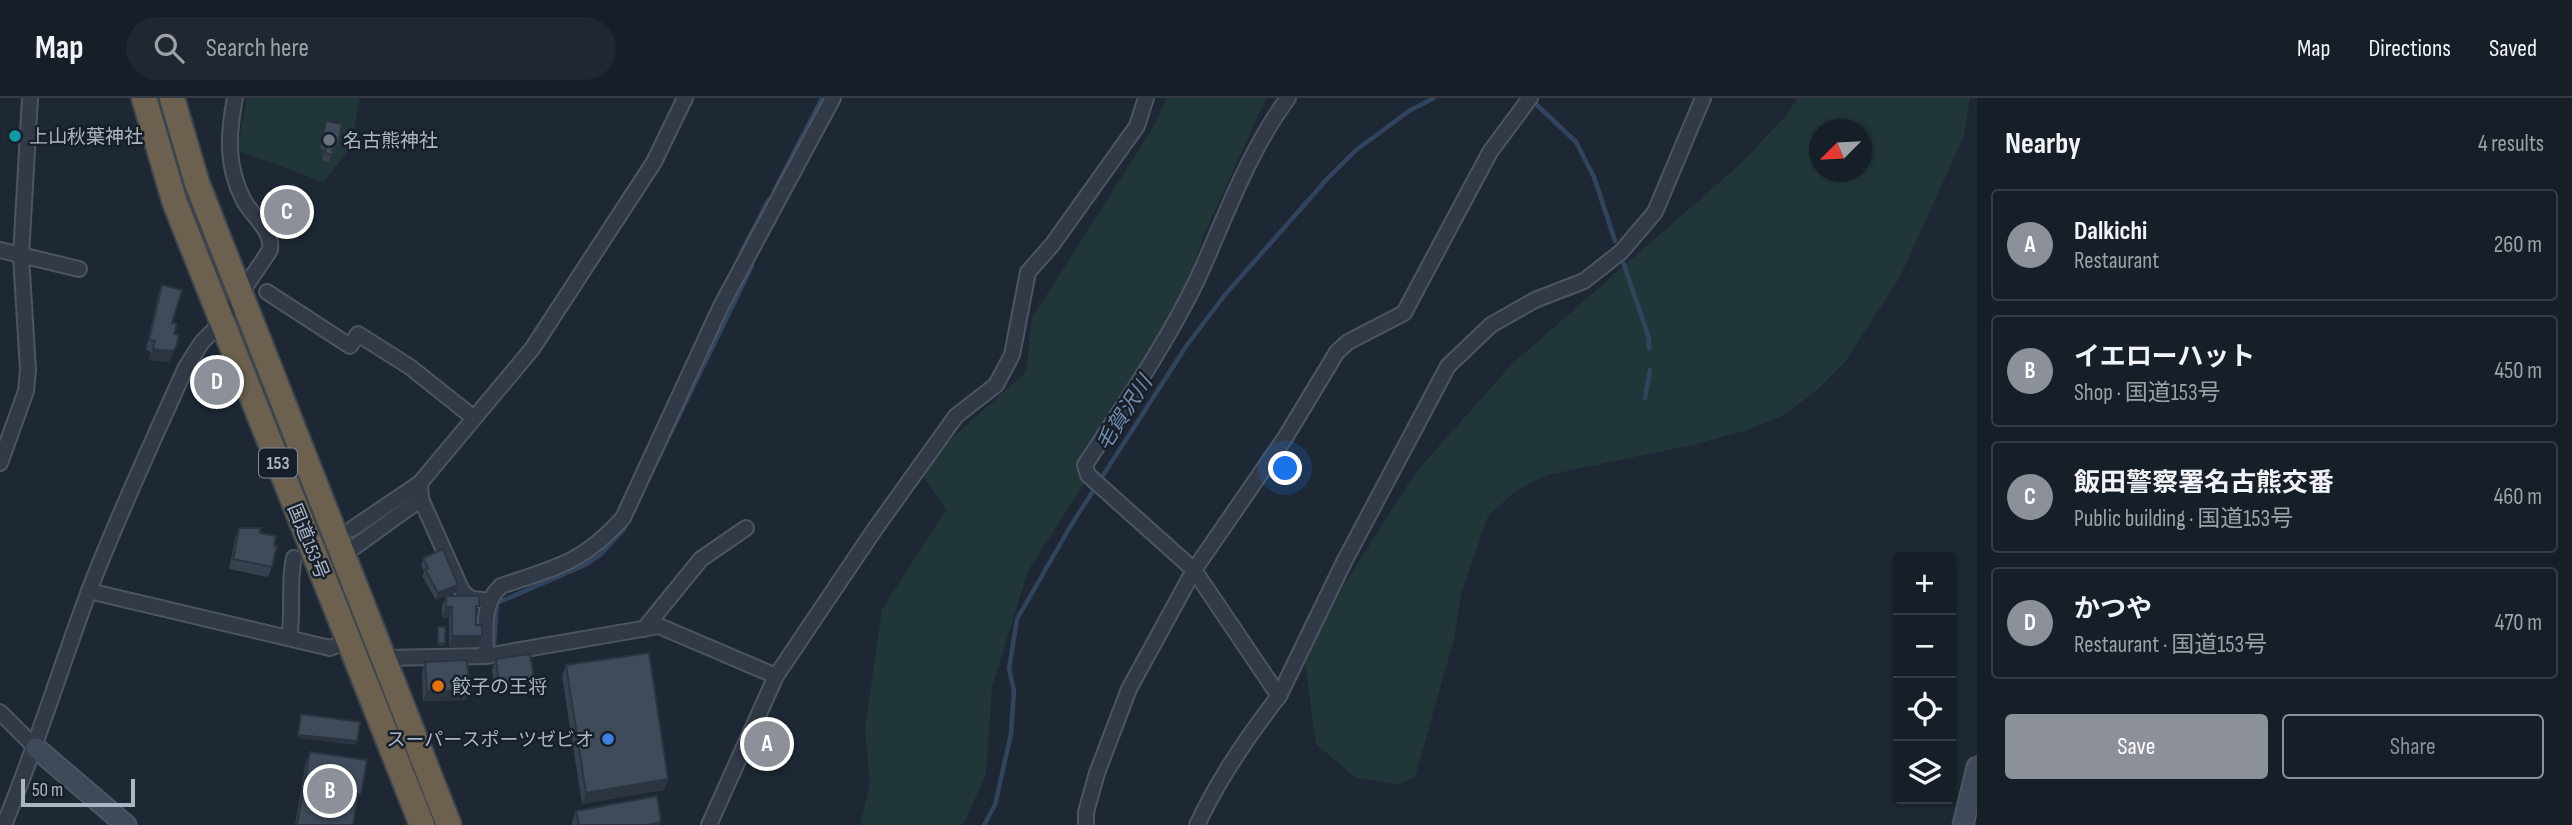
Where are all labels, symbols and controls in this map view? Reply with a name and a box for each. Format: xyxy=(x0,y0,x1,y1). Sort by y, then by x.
search box xyxy=(126,17,616,80)
text: Map xyxy=(35,28,84,68)
icon: search xyxy=(150,29,188,67)
text: Search here xyxy=(206,33,309,64)
text: Map xyxy=(2297,34,2330,63)
text: Directions xyxy=(2368,34,2451,63)
text: Saved xyxy=(2489,34,2537,63)
north arrow xyxy=(1809,119,1872,182)
place label: 上山秋葉神社 xyxy=(29,126,143,149)
text: Nearby xyxy=(2005,126,2081,162)
marker: 上山秋葉神社 xyxy=(7,128,23,144)
place label: 名古熊神社 xyxy=(343,130,438,153)
text: 4 results xyxy=(2478,130,2544,158)
marker: 名古熊神社 xyxy=(321,132,337,148)
pin: C xyxy=(264,186,310,238)
text: Dalkichi xyxy=(2074,216,2147,247)
text: A xyxy=(2025,231,2035,259)
text: 260 m xyxy=(2494,231,2542,259)
text: Restaurant xyxy=(2074,247,2159,275)
text: イエローハット xyxy=(2074,342,2255,373)
pin: D xyxy=(194,356,240,408)
text: B xyxy=(2025,357,2035,385)
text: 450 m xyxy=(2494,357,2542,385)
water label: 毛賀沢川 xyxy=(1091,370,1159,455)
text: Shop · 国道153号 xyxy=(2074,379,2221,407)
road number: 153 xyxy=(259,449,297,478)
your location xyxy=(1268,451,1302,485)
text: 飯田警察署名古熊交番 xyxy=(2074,468,2334,499)
text: C xyxy=(2024,483,2036,511)
text: 460 m xyxy=(2494,483,2542,511)
street label: 国道153号 xyxy=(282,501,333,583)
text: Public building · 国道153号 xyxy=(2074,505,2293,533)
map controls xyxy=(1893,552,1956,804)
button: + xyxy=(1893,552,1956,615)
text: かつや xyxy=(2074,594,2152,625)
text: D xyxy=(2024,609,2036,637)
text: 470 m xyxy=(2495,609,2542,637)
button: − xyxy=(1893,615,1956,678)
text: Restaurant · 国道153号 xyxy=(2074,631,2267,659)
place label: 餃子の王将 xyxy=(452,676,547,699)
marker: 餃子の王将 xyxy=(430,678,446,694)
button: locate xyxy=(1893,678,1956,741)
button: Save xyxy=(2005,714,2268,779)
button: Share xyxy=(2282,714,2544,779)
pin: A xyxy=(744,718,790,770)
place label: スーパースポーツゼビオ xyxy=(387,729,594,752)
marker: スーパースポーツゼビオ xyxy=(600,731,616,747)
button: layers xyxy=(1893,741,1956,804)
pin: B xyxy=(307,765,353,817)
scale bar xyxy=(21,776,135,808)
text: 50 m xyxy=(32,779,63,802)

